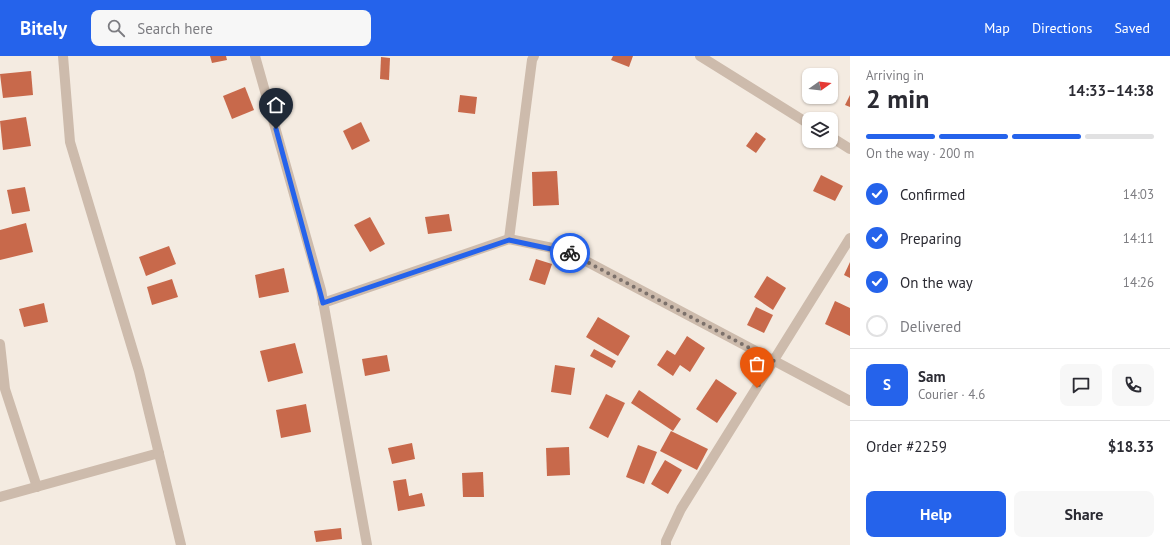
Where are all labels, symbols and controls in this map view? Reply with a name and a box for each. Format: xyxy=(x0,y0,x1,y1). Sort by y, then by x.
search box xyxy=(91,10,371,46)
text: Bitely xyxy=(20,16,67,40)
icon: search xyxy=(105,17,127,39)
text: Search here xyxy=(137,19,213,38)
text: Map xyxy=(984,19,1010,37)
text: Directions xyxy=(1032,19,1092,37)
text: Saved xyxy=(1114,19,1150,37)
text: Arriving in xyxy=(866,67,924,84)
north arrow xyxy=(802,68,838,104)
map controls xyxy=(802,68,838,148)
text: 14:33–14:38 xyxy=(1068,81,1154,100)
text: 2 min xyxy=(866,82,929,115)
pin xyxy=(259,88,293,129)
icon: home xyxy=(265,94,287,116)
button: layers xyxy=(802,112,838,148)
text: On the way · 200 m xyxy=(866,145,974,162)
icon: check xyxy=(866,183,888,205)
text: Confirmed xyxy=(900,185,965,204)
text: 14:03 xyxy=(1123,186,1154,203)
icon: check xyxy=(866,227,888,249)
text: Preparing xyxy=(900,229,962,248)
text: 14:11 xyxy=(1123,230,1154,247)
courier xyxy=(550,233,590,273)
icon: bike xyxy=(559,242,581,264)
icon: check xyxy=(866,271,888,293)
text: On the way xyxy=(900,273,973,292)
text: 14:26 xyxy=(1123,274,1154,291)
text: Delivered xyxy=(900,317,961,336)
pin xyxy=(740,347,774,388)
icon: bag xyxy=(746,353,768,375)
button: chat xyxy=(1060,364,1102,406)
button: phone xyxy=(1112,364,1154,406)
text: Sam xyxy=(918,367,945,386)
text: S xyxy=(883,375,891,394)
text: Courier · 4.6 xyxy=(918,386,985,403)
text: Order #2259 xyxy=(866,437,947,456)
text: $18.33 xyxy=(1108,437,1154,456)
button: Help xyxy=(866,491,1006,537)
button: Share xyxy=(1014,491,1154,537)

